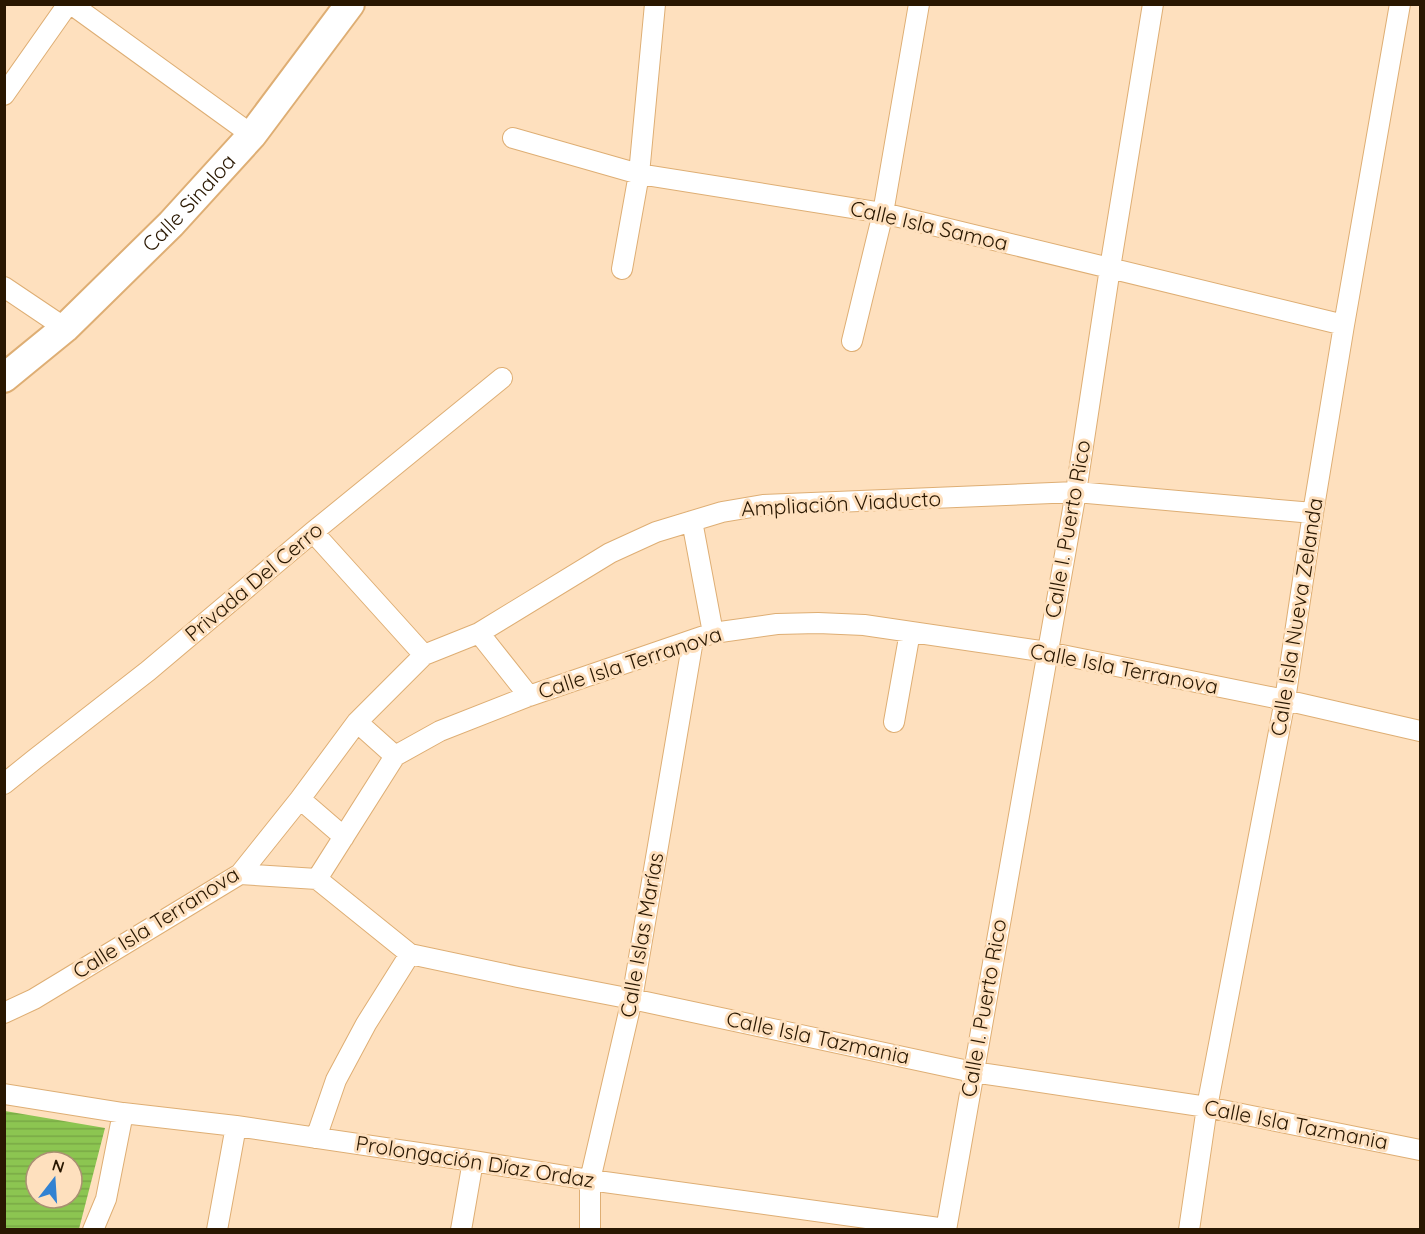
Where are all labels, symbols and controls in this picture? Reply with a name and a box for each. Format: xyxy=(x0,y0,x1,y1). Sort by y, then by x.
street label: Calle Sinaloa xyxy=(136,148,240,257)
street label: Calle Isla Samoa xyxy=(848,194,1011,256)
street label: Calle I. Puerto Rico xyxy=(1039,438,1095,620)
street label: Ampliación Viaducto xyxy=(740,485,942,521)
street label: Calle Isla Nueva Zelanda xyxy=(1264,496,1328,738)
street label: Privada Del Cerro xyxy=(179,516,327,646)
street label: Calle Isla Terranova xyxy=(535,620,725,704)
street label: Calle Isla Terranova xyxy=(1028,637,1220,699)
street label: Calle Islas Marías xyxy=(614,850,668,1019)
street label: Calle Isla Terranova xyxy=(68,861,243,984)
street label: Calle I. Puerto Rico xyxy=(955,917,1011,1099)
street label: Calle Isla Tazmania xyxy=(724,1005,912,1069)
street label: Calle Isla Tazmania xyxy=(1202,1093,1390,1155)
street label: Prolongación Díaz Ordaz xyxy=(354,1129,596,1193)
north arrow xyxy=(24,1150,84,1210)
text: N xyxy=(50,1154,67,1177)

